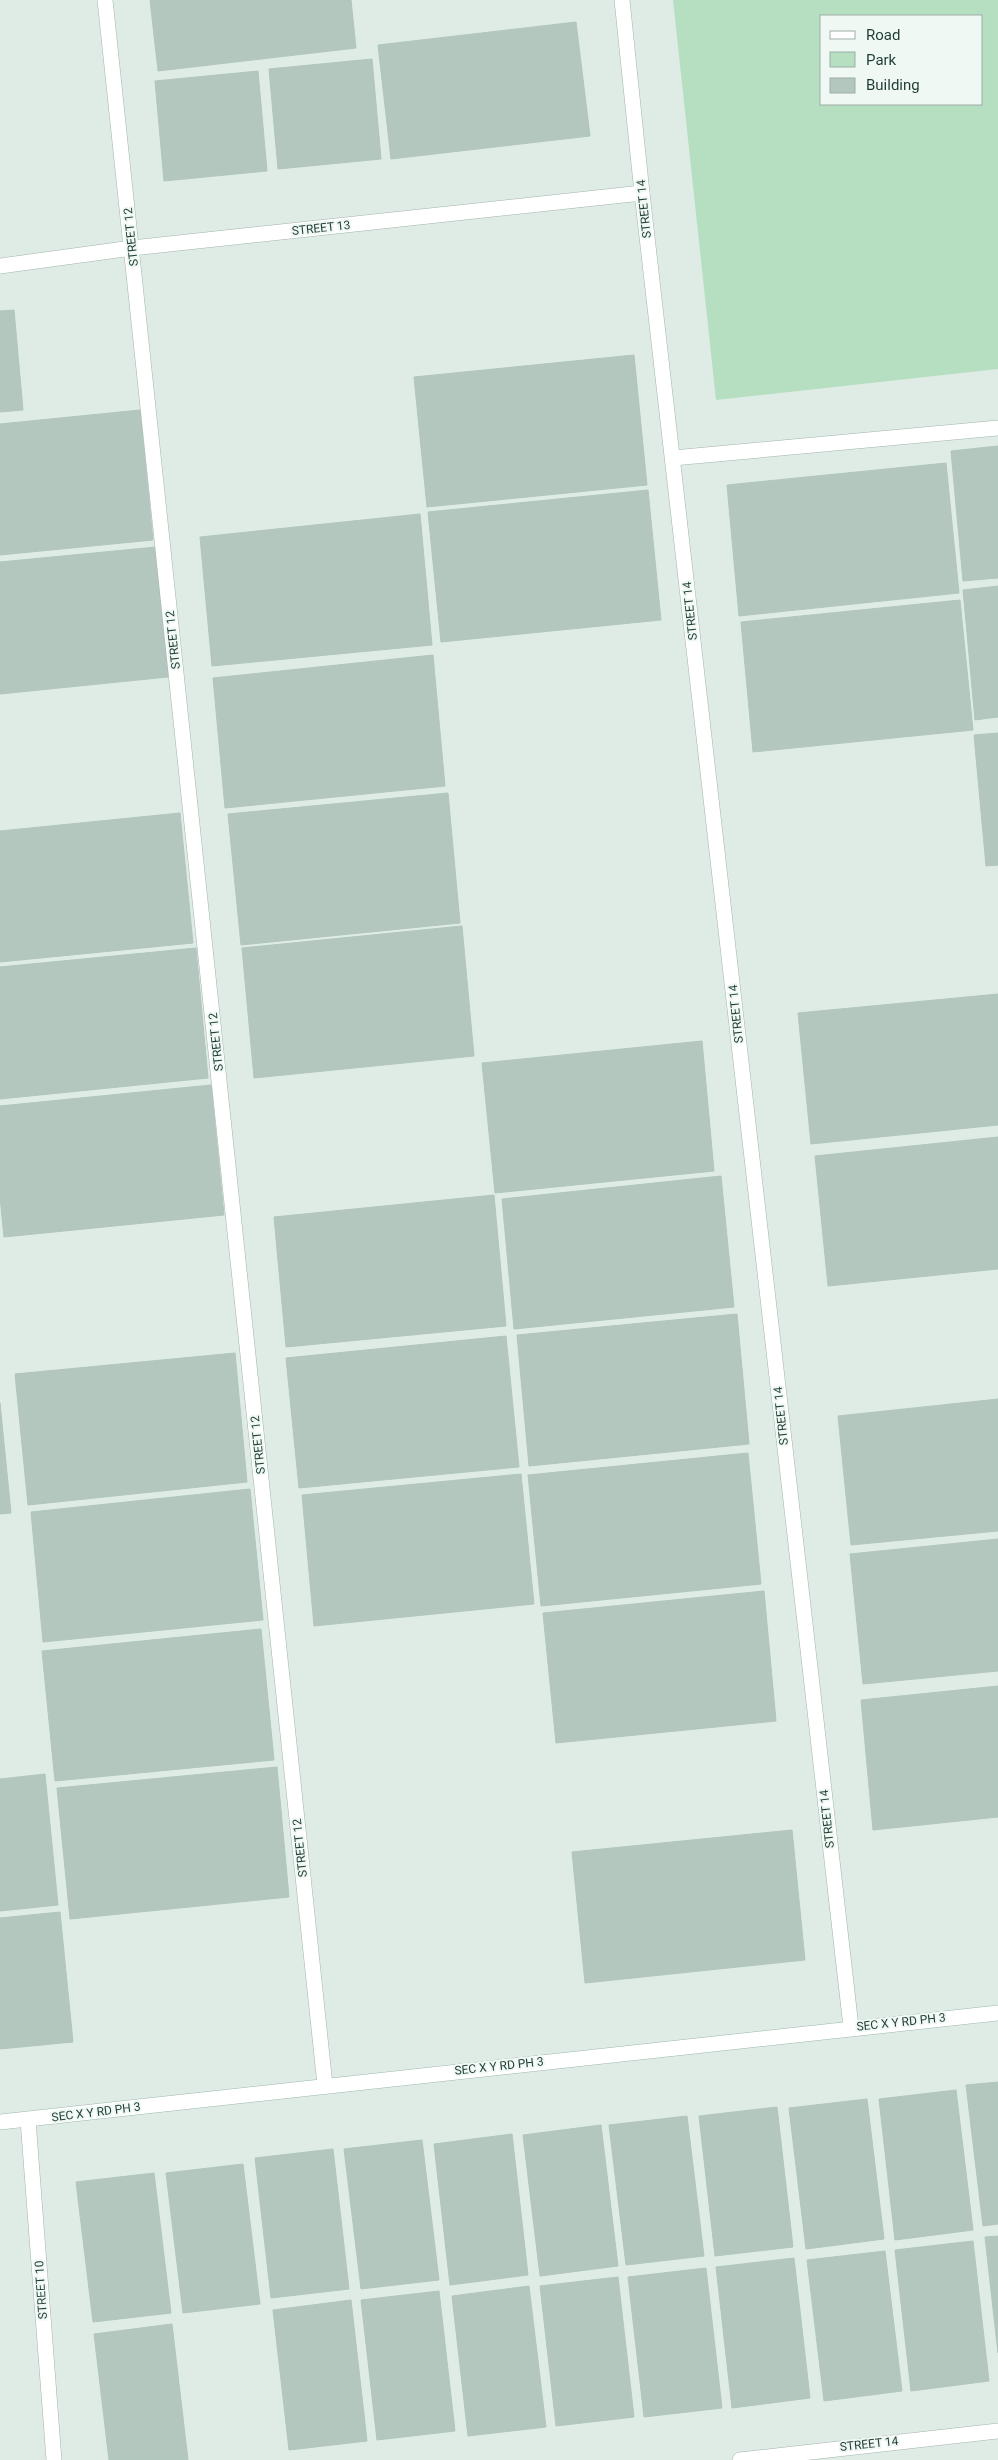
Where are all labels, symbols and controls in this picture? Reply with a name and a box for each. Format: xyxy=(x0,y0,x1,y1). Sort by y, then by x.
legend xyxy=(820,15,983,105)
text: Road xyxy=(866,26,900,44)
text: Park xyxy=(866,51,897,69)
text: Building xyxy=(866,76,920,94)
street label: STREET 14 xyxy=(634,179,654,239)
street label: STREET 12 xyxy=(121,207,141,267)
street label: STREET 13 xyxy=(291,218,351,238)
street label: STREET 14 xyxy=(680,581,700,641)
street label: STREET 12 xyxy=(163,610,183,670)
street label: STREET 14 xyxy=(726,984,746,1044)
street label: STREET 12 xyxy=(206,1012,226,1072)
street label: STREET 14 xyxy=(771,1386,791,1446)
street label: STREET 12 xyxy=(248,1415,268,1475)
street label: STREET 14 xyxy=(817,1789,837,1849)
street label: STREET 12 xyxy=(290,1818,310,1878)
street label: SEC X Y RD PH 3 xyxy=(856,2010,946,2034)
street label: SEC X Y RD PH 3 xyxy=(454,2054,544,2078)
street label: SEC X Y RD PH 3 xyxy=(51,2100,141,2124)
street label: STREET 10 xyxy=(32,2260,50,2320)
street label: STREET 14 xyxy=(839,2434,899,2454)

